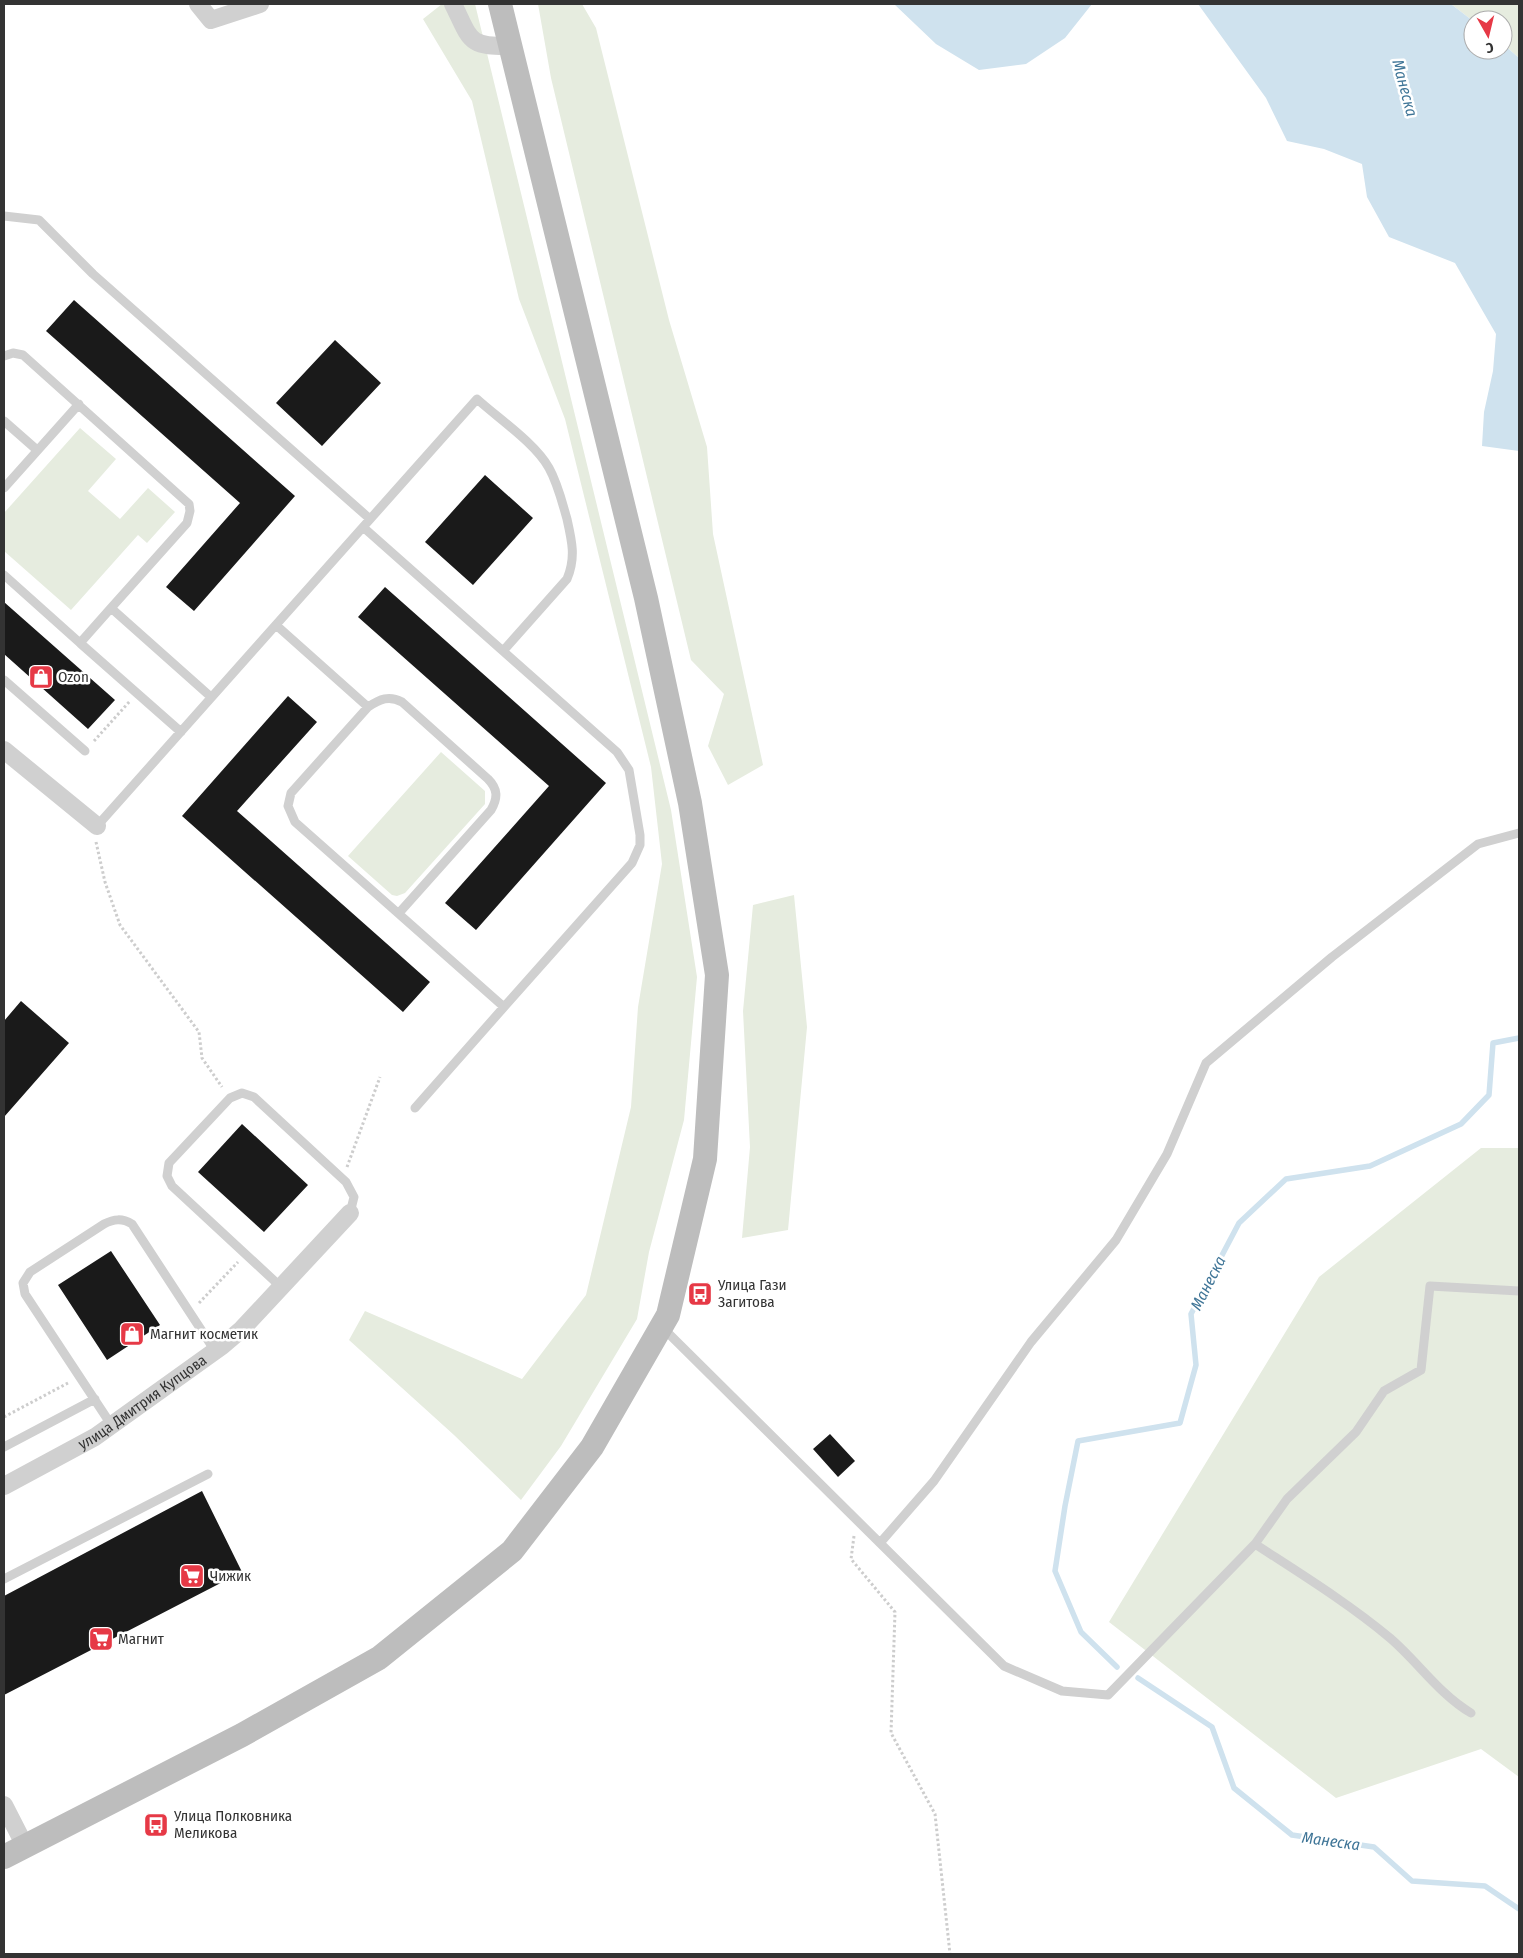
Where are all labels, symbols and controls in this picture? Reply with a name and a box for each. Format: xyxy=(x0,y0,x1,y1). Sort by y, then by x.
north arrow xyxy=(1463,10,1513,60)
text: С xyxy=(1484,38,1495,56)
water label: Манеска xyxy=(1388,57,1422,119)
shop icon: Ozon xyxy=(28,664,54,690)
place label: Ozon xyxy=(58,668,89,686)
water label: Манеска xyxy=(1186,1253,1230,1313)
place label: Улица Гази Загитова xyxy=(717,1276,787,1311)
bus stop icon: Улица Гази Загитова xyxy=(687,1281,713,1307)
shop icon: Магнит косметик xyxy=(119,1321,145,1347)
place label: Магнит косметик xyxy=(150,1325,258,1343)
street label: улица Дмитрия Купцова xyxy=(75,1351,210,1453)
supermarket icon: Чижик xyxy=(179,1563,205,1589)
place label: Чижик xyxy=(210,1567,251,1585)
supermarket icon: Магнит xyxy=(88,1626,114,1652)
place label: Магнит xyxy=(118,1630,165,1648)
place label: Улица Полковника Меликова xyxy=(173,1807,292,1842)
bus stop icon: Улица Полковника Меликова xyxy=(143,1812,169,1838)
water label: Манеска xyxy=(1301,1828,1361,1854)

